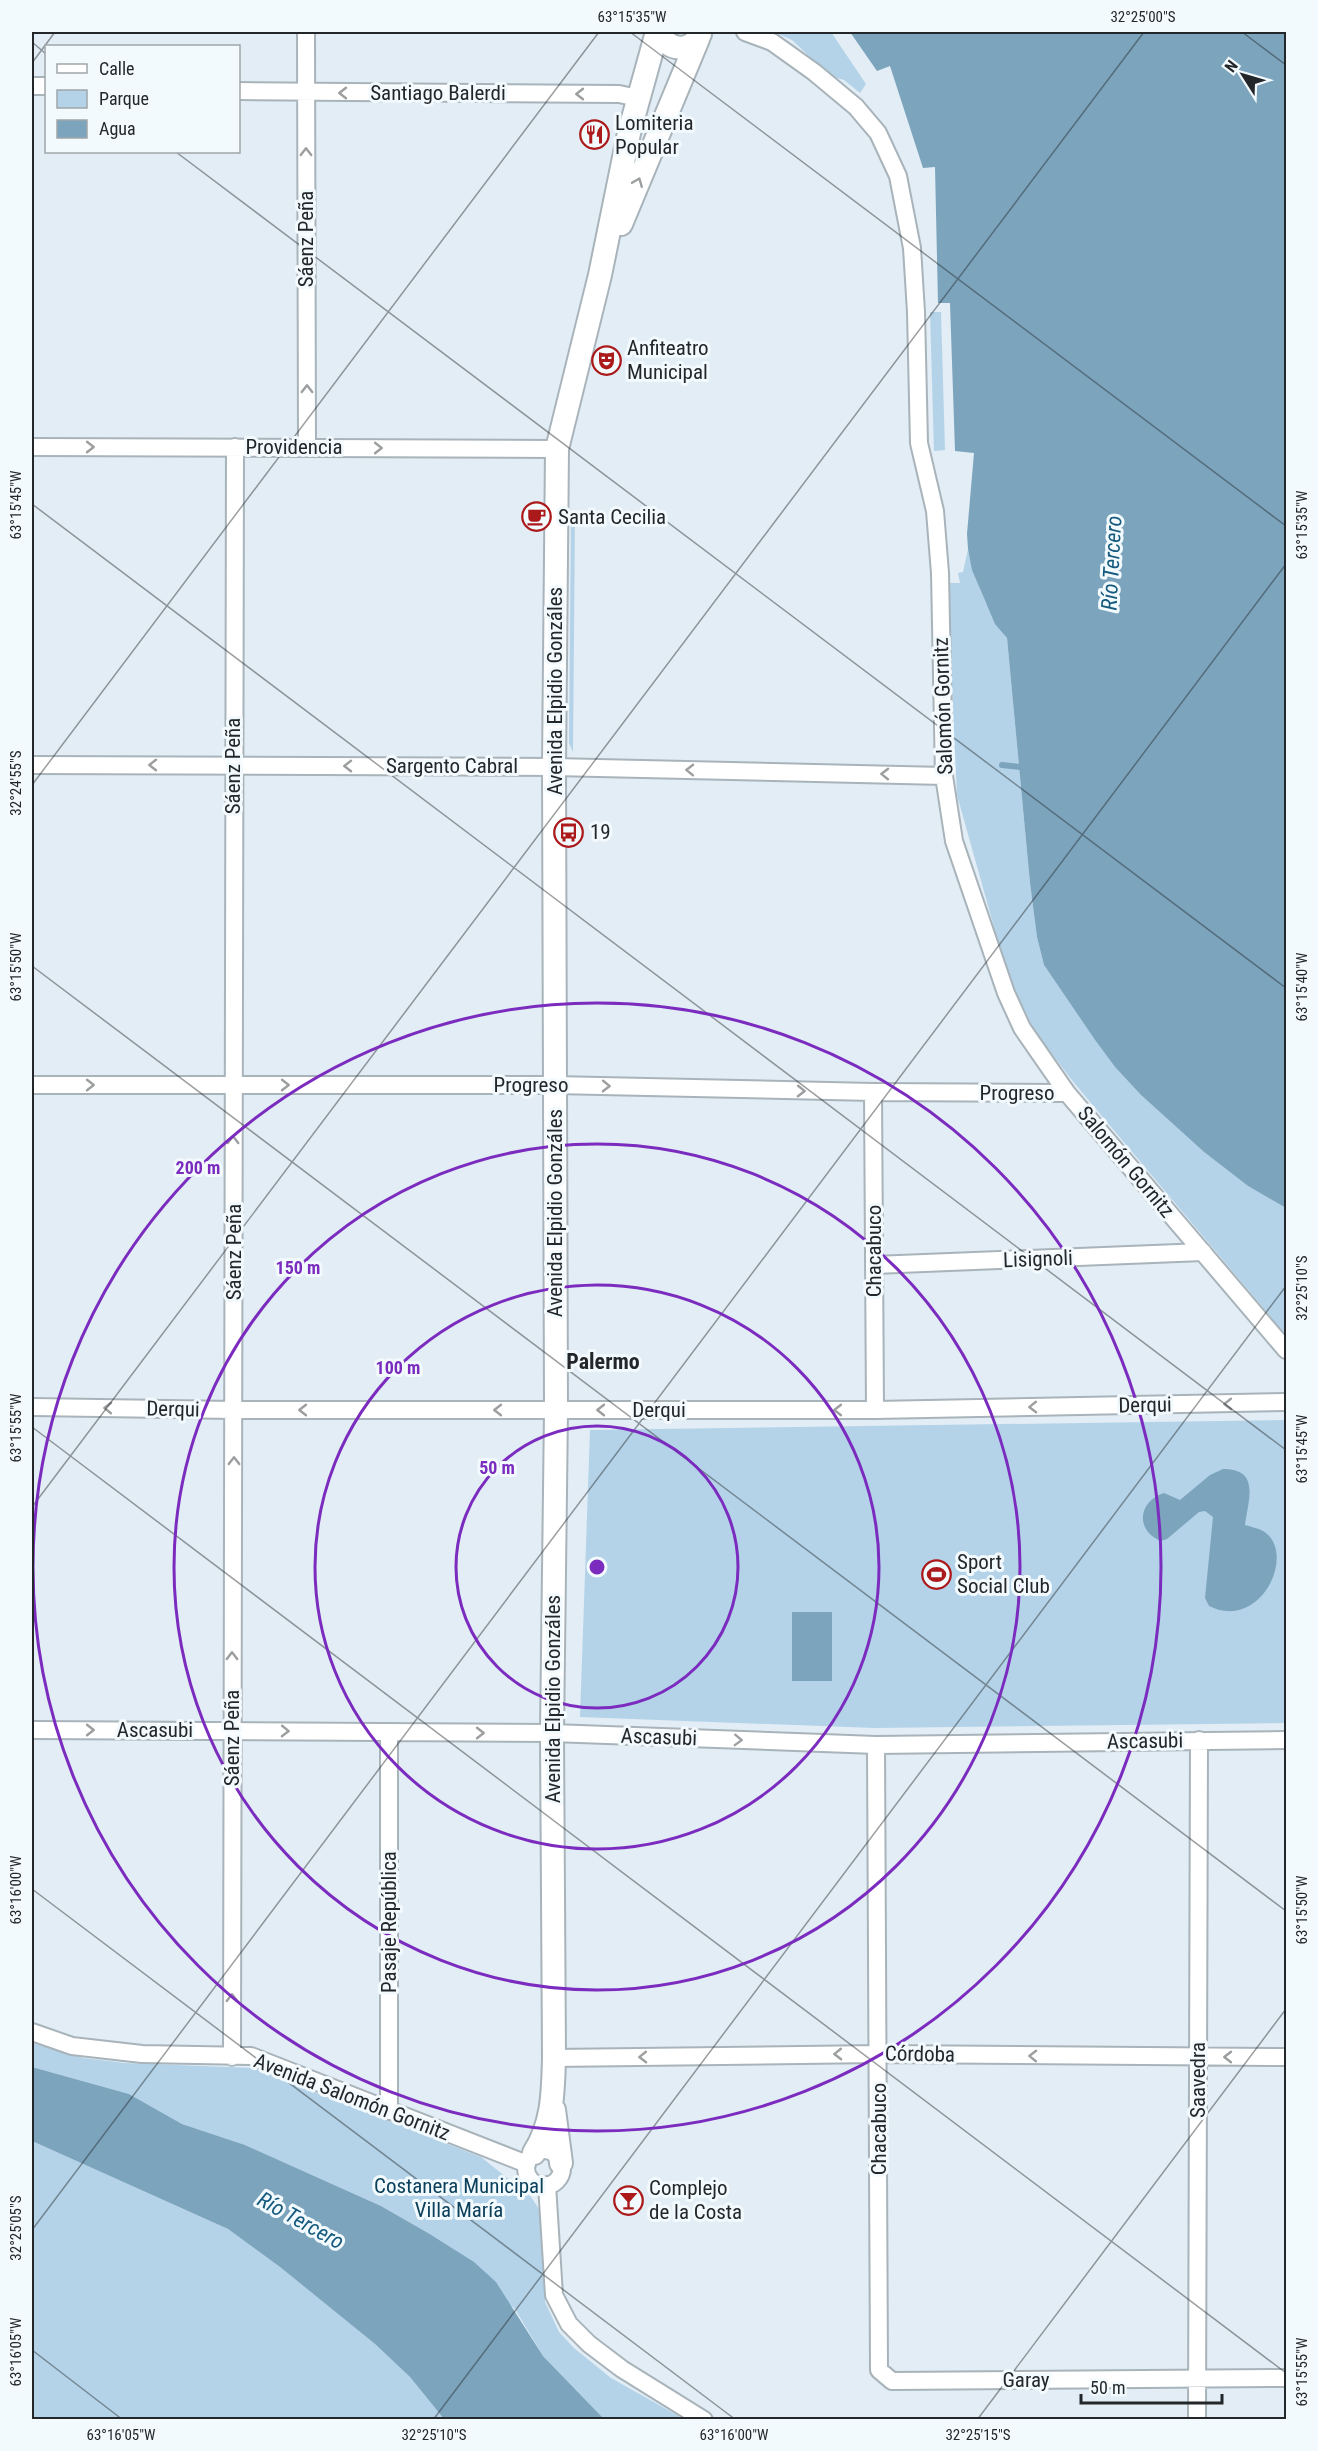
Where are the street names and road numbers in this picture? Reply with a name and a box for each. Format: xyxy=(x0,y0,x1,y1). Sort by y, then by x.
street label: Santiago Balerdi xyxy=(370,81,506,105)
street label: Sáenz Peña xyxy=(294,191,318,287)
street label: Providencia xyxy=(245,435,343,459)
street label: Avenida Elpidio Gonzáles xyxy=(543,587,567,795)
street label: Salomón Gornitz xyxy=(929,637,957,775)
street label: Sáenz Peña xyxy=(221,718,245,814)
street label: Sargento Cabral xyxy=(386,754,518,778)
street label: Progreso xyxy=(494,1073,568,1097)
street label: Progreso xyxy=(980,1081,1054,1105)
street label: Salomón Gornitz xyxy=(1073,1102,1179,1222)
street label: Avenida Elpidio Gonzáles xyxy=(543,1109,567,1317)
street label: Sáenz Peña xyxy=(222,1204,246,1300)
street label: Chacabuco xyxy=(862,1205,886,1297)
street label: Lisignoli xyxy=(1003,1246,1073,1272)
street label: Derqui xyxy=(1118,1393,1172,1417)
street label: Derqui xyxy=(146,1397,200,1421)
street label: Derqui xyxy=(632,1398,686,1422)
street label: Avenida Elpidio Gonzáles xyxy=(541,1595,565,1803)
street label: Sáenz Peña xyxy=(220,1690,244,1786)
street label: Ascasubi xyxy=(117,1718,193,1742)
street label: Ascasubi xyxy=(620,1724,698,1750)
street label: Ascasubi xyxy=(1107,1728,1183,1754)
street label: Pasaje República xyxy=(377,1851,401,1993)
street label: Córdoba xyxy=(885,2041,955,2067)
street label: Saavedra xyxy=(1186,2042,1210,2118)
street label: Avenida Salomón Gornitz xyxy=(251,2049,453,2145)
street label: Chacabuco xyxy=(867,2083,891,2175)
street label: Garay xyxy=(1002,2368,1050,2392)

